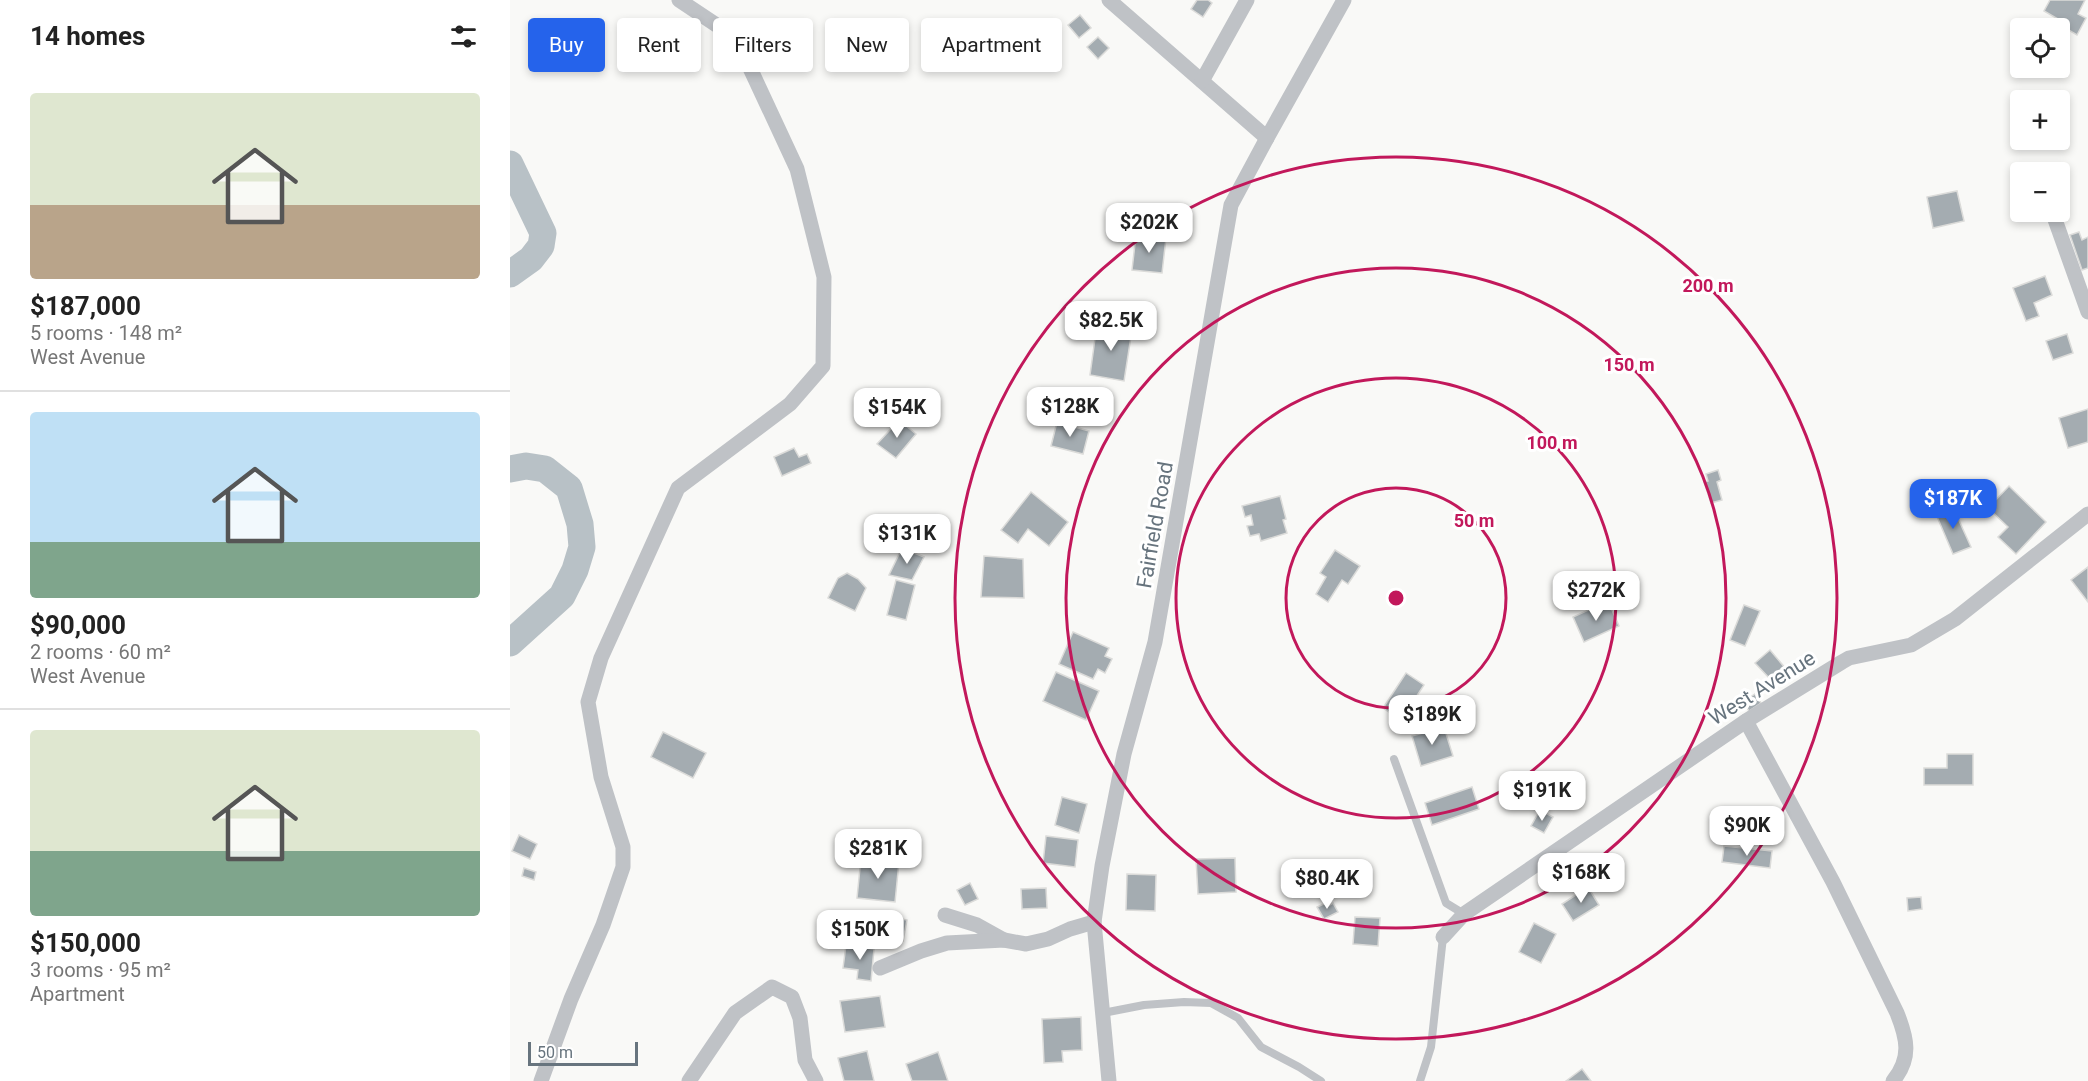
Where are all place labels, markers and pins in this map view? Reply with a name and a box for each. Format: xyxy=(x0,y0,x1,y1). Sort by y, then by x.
pin: $202K xyxy=(1107,203,1191,254)
pin: $82.5K xyxy=(1062,301,1160,352)
pin: $128K xyxy=(1028,387,1112,438)
pin: $154K xyxy=(855,388,939,439)
pin: $187K xyxy=(1911,479,1995,530)
pin: $131K xyxy=(865,514,949,565)
pin: $272K xyxy=(1554,571,1638,622)
centre of rings xyxy=(1386,588,1406,608)
pin: $189K xyxy=(1390,695,1474,746)
pin: $191K xyxy=(1500,771,1584,822)
pin: $90K xyxy=(1711,806,1783,857)
pin: $281K xyxy=(836,829,920,880)
pin: $168K xyxy=(1539,853,1623,904)
pin: $80.4K xyxy=(1278,859,1376,910)
pin: $150K xyxy=(818,910,902,961)

